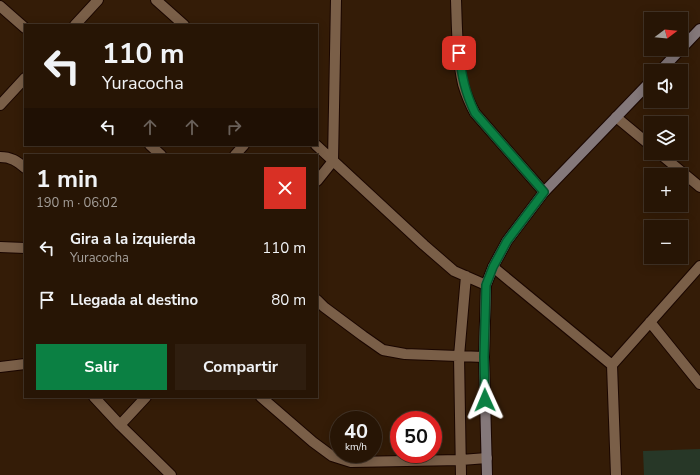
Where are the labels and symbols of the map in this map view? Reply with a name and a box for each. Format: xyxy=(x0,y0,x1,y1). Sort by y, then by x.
north arrow xyxy=(644,12,688,56)
pin xyxy=(442,36,476,70)
position arrow xyxy=(464,379,506,421)
speed limit sign: 50 xyxy=(390,411,442,463)

